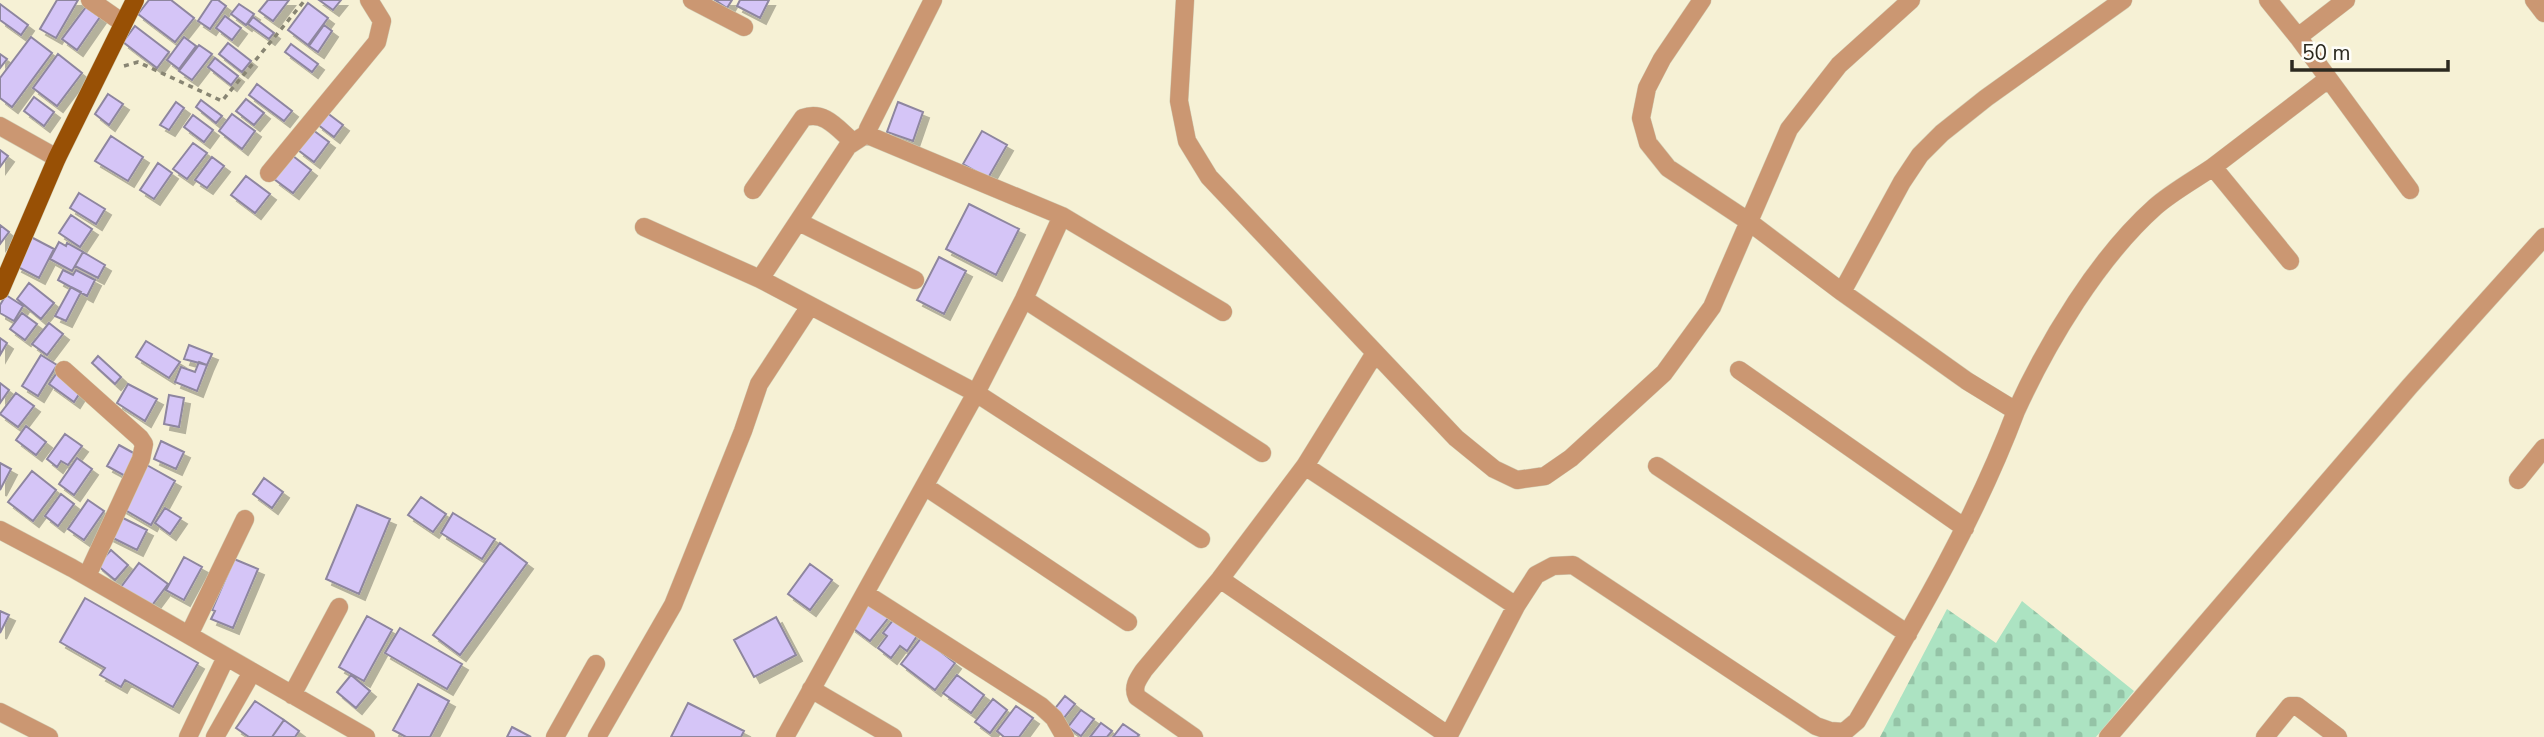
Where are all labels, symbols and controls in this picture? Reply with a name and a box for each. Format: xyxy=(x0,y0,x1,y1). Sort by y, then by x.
scale bar xyxy=(2292,28,2448,72)
text: 50 m xyxy=(2302,39,2351,67)

